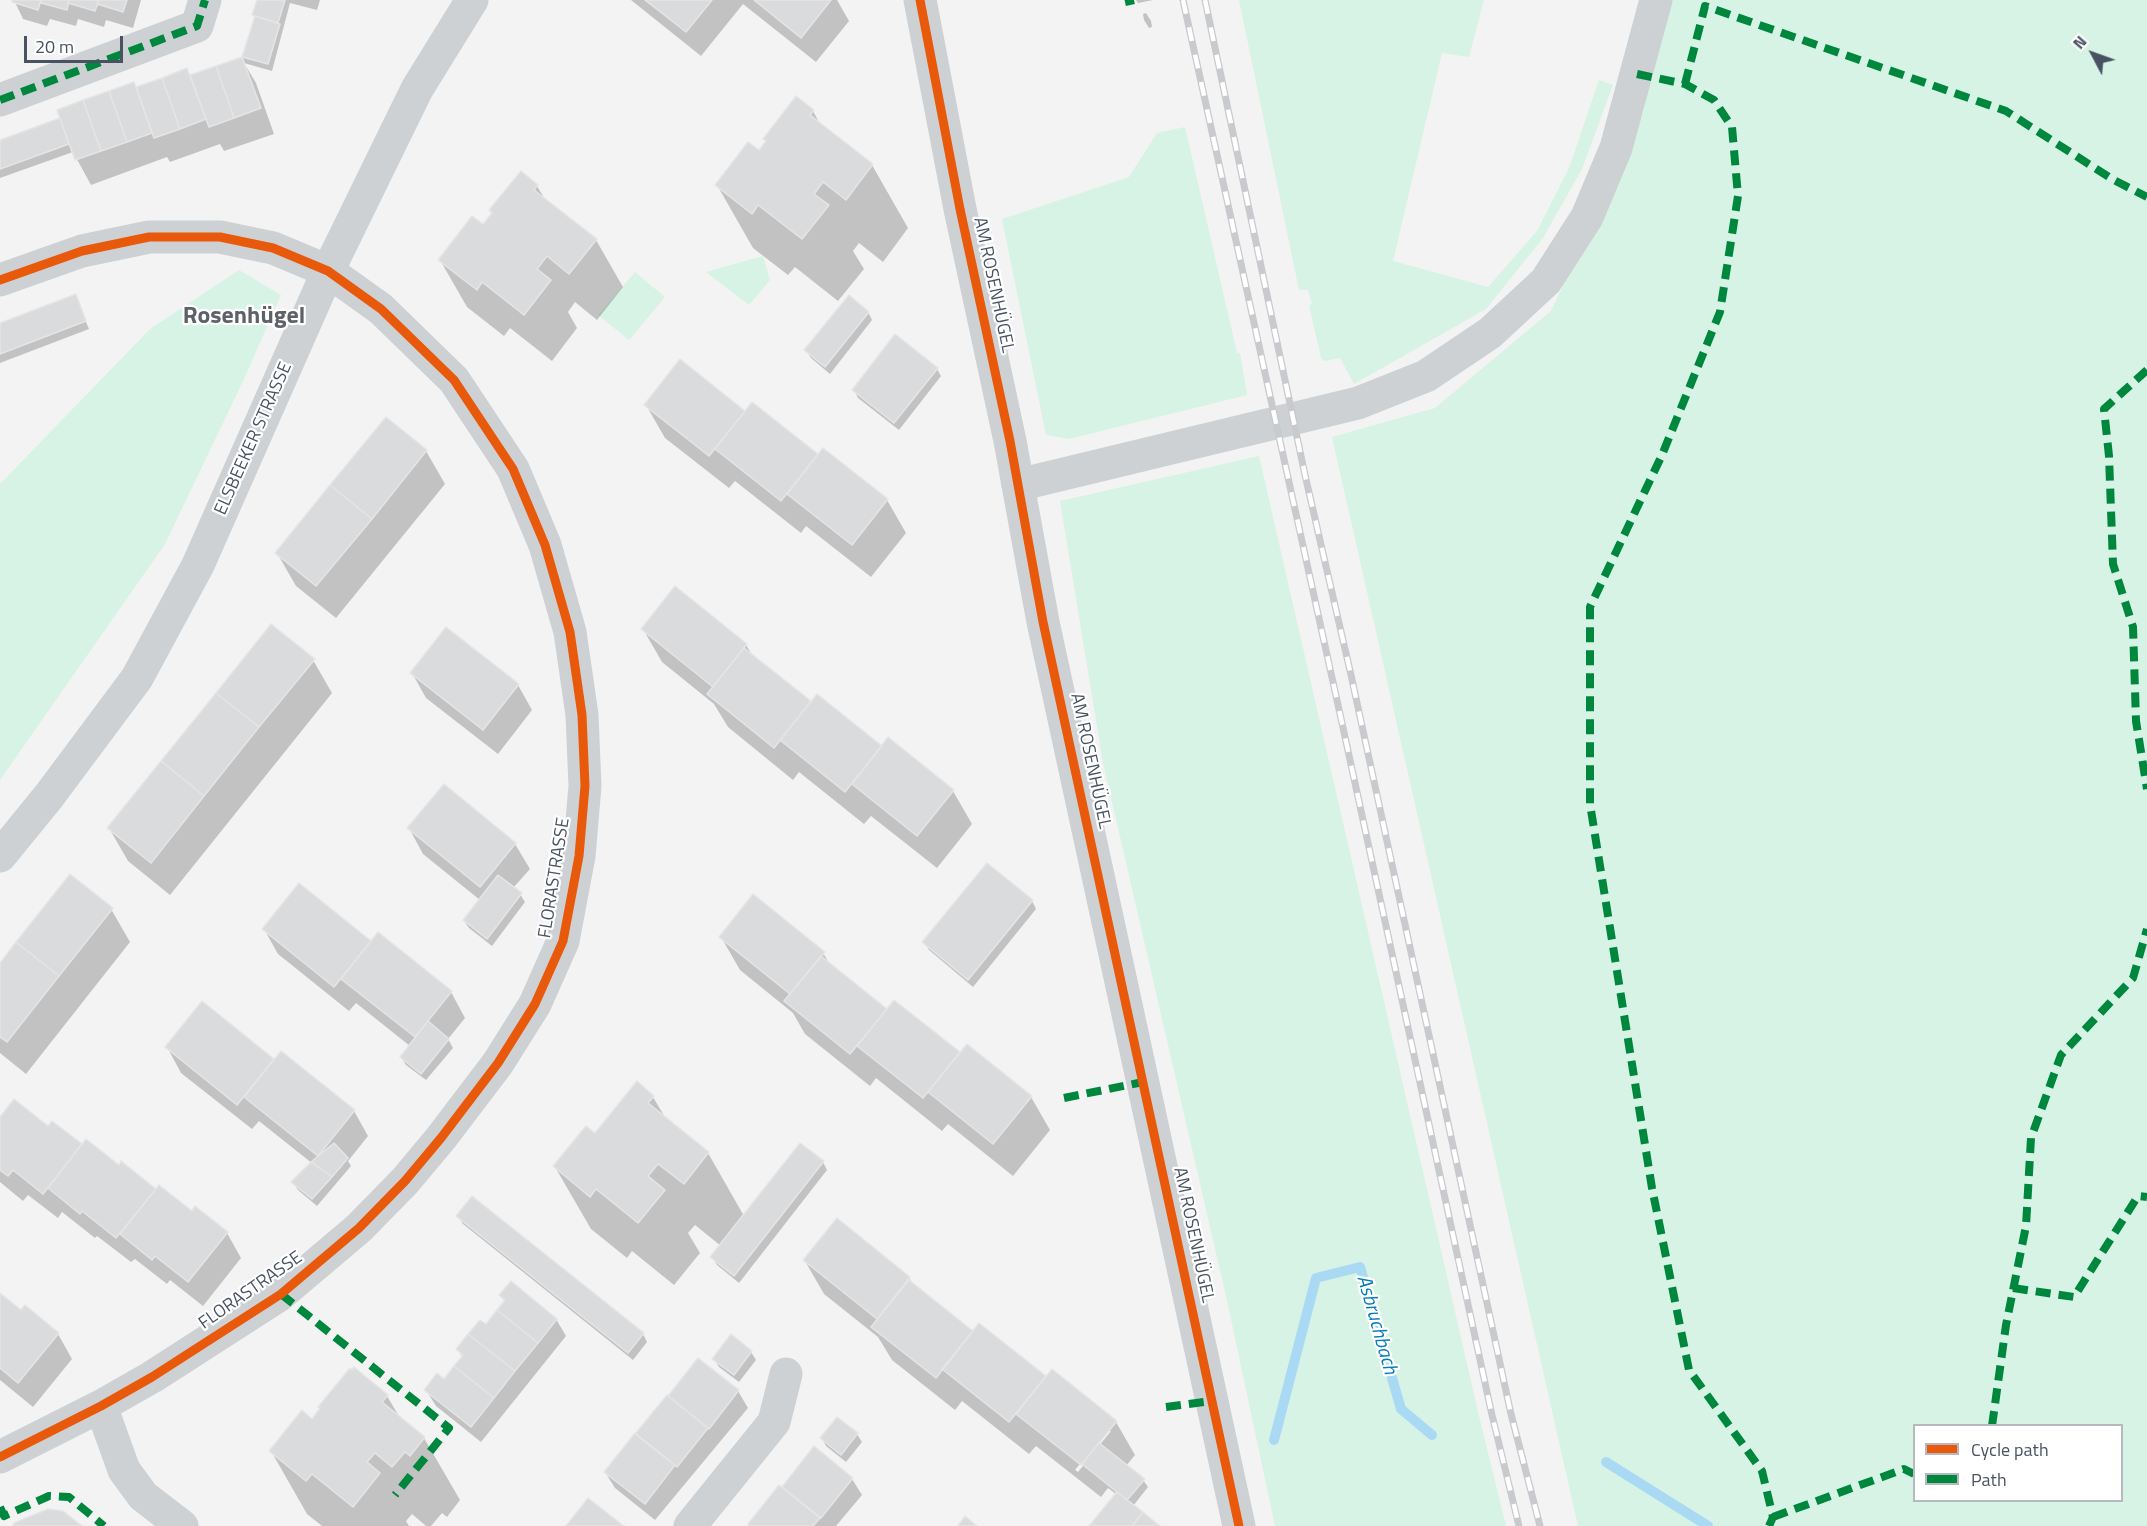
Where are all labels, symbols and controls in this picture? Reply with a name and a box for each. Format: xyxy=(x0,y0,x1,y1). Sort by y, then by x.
scale bar xyxy=(27,24,126,62)
north arrow xyxy=(2063,24,2123,84)
text: N xyxy=(2067,30,2092,54)
text: 20 m xyxy=(35,33,74,60)
street label: AM ROSENHÜGEL xyxy=(968,215,1018,355)
district label: Rosenhügel xyxy=(183,303,305,331)
street label: ELSBEEKER STRASSE xyxy=(211,359,297,519)
street label: AM ROSENHÜGEL xyxy=(1065,691,1115,831)
street label: FLORASTRASSE xyxy=(535,816,575,940)
street label: AM ROSENHÜGEL xyxy=(1168,1165,1218,1305)
street label: FLORASTRASSE xyxy=(195,1247,307,1335)
water label: Asbruchbach xyxy=(1350,1273,1402,1377)
legend xyxy=(1913,1424,2123,1502)
text: Cycle path xyxy=(1971,1436,2049,1463)
text: Path xyxy=(1971,1466,2007,1493)

